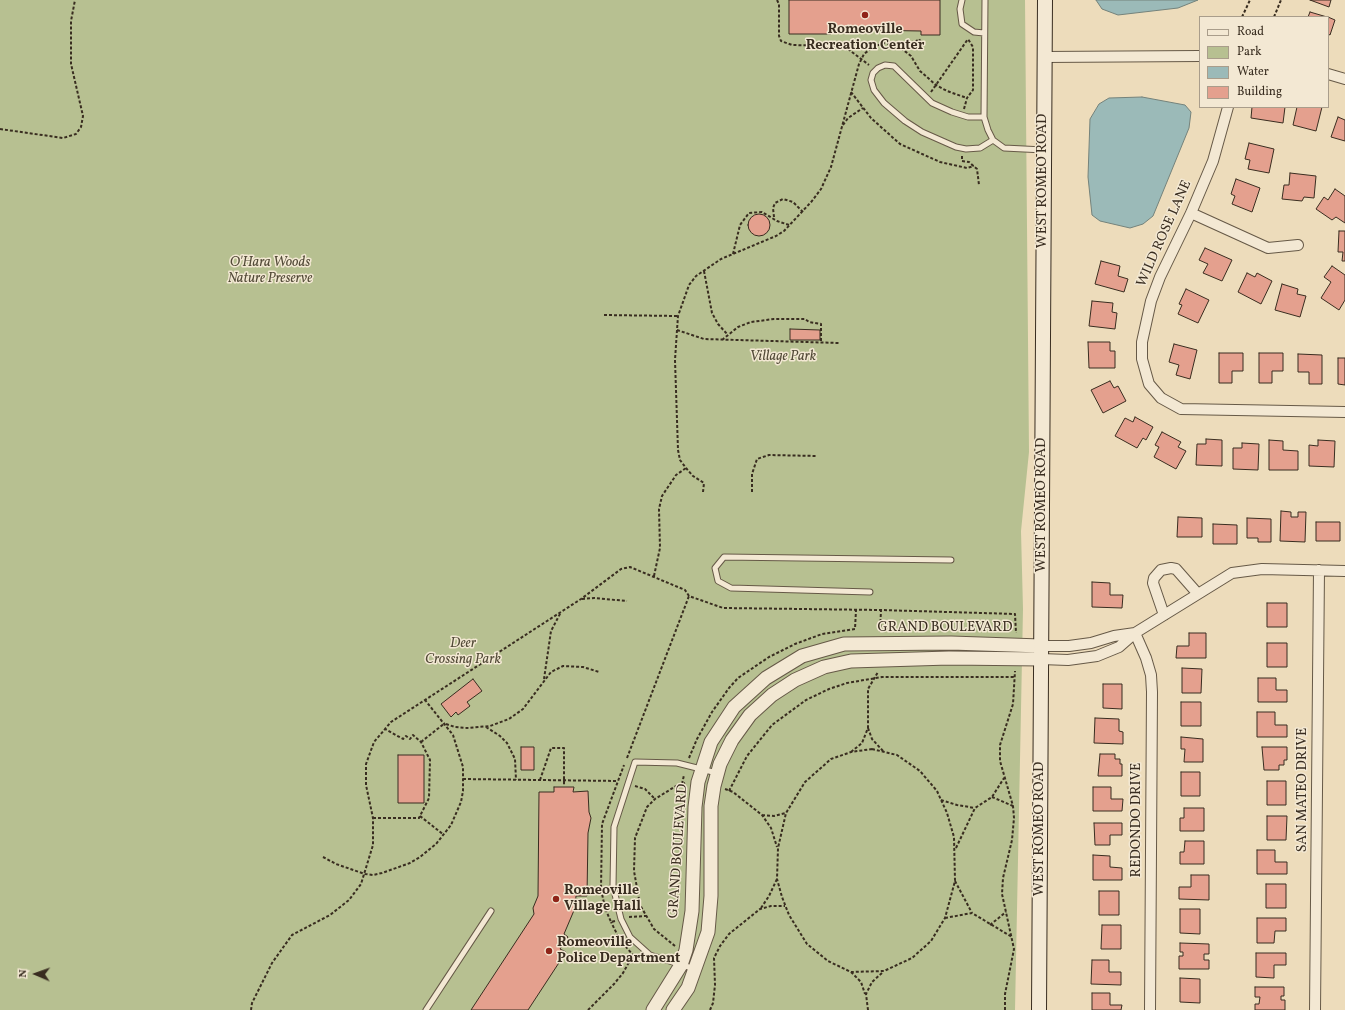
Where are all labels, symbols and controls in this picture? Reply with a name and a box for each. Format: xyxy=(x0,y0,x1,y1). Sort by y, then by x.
marker: Romeoville Recreation Center xyxy=(860,10,870,20)
legend xyxy=(1199,16,1329,108)
place label: Romeoville Recreation Center xyxy=(806,22,924,54)
text: Road xyxy=(1237,24,1264,40)
text: Park xyxy=(1237,44,1262,60)
text: Water xyxy=(1237,64,1269,80)
text: Building xyxy=(1237,84,1282,100)
street label: WEST ROMEO ROAD xyxy=(1035,114,1051,248)
street label: WILD ROSE LANE xyxy=(1134,178,1196,290)
park label: O'Hara Woods Nature Preserve xyxy=(228,255,312,288)
park label: Village Park xyxy=(750,349,816,365)
street label: WEST ROMEO ROAD xyxy=(1034,438,1050,572)
street label: GRAND BOULEVARD xyxy=(878,620,1012,636)
park label: Deer Crossing Park xyxy=(425,636,501,668)
street label: SAN MATEO DRIVE xyxy=(1295,728,1311,852)
street label: WEST ROMEO ROAD xyxy=(1032,762,1048,896)
street label: REDONDO DRIVE xyxy=(1129,763,1145,877)
street label: GRAND BOULEVARD xyxy=(666,783,692,919)
place label: Romeoville Village Hall xyxy=(564,883,641,916)
marker: Romeoville Village Hall xyxy=(551,894,561,904)
place label: Romeoville Police Department xyxy=(557,935,680,968)
marker: Romeoville Police Department xyxy=(544,946,554,956)
north arrow xyxy=(16,954,56,994)
text: N xyxy=(16,969,31,978)

